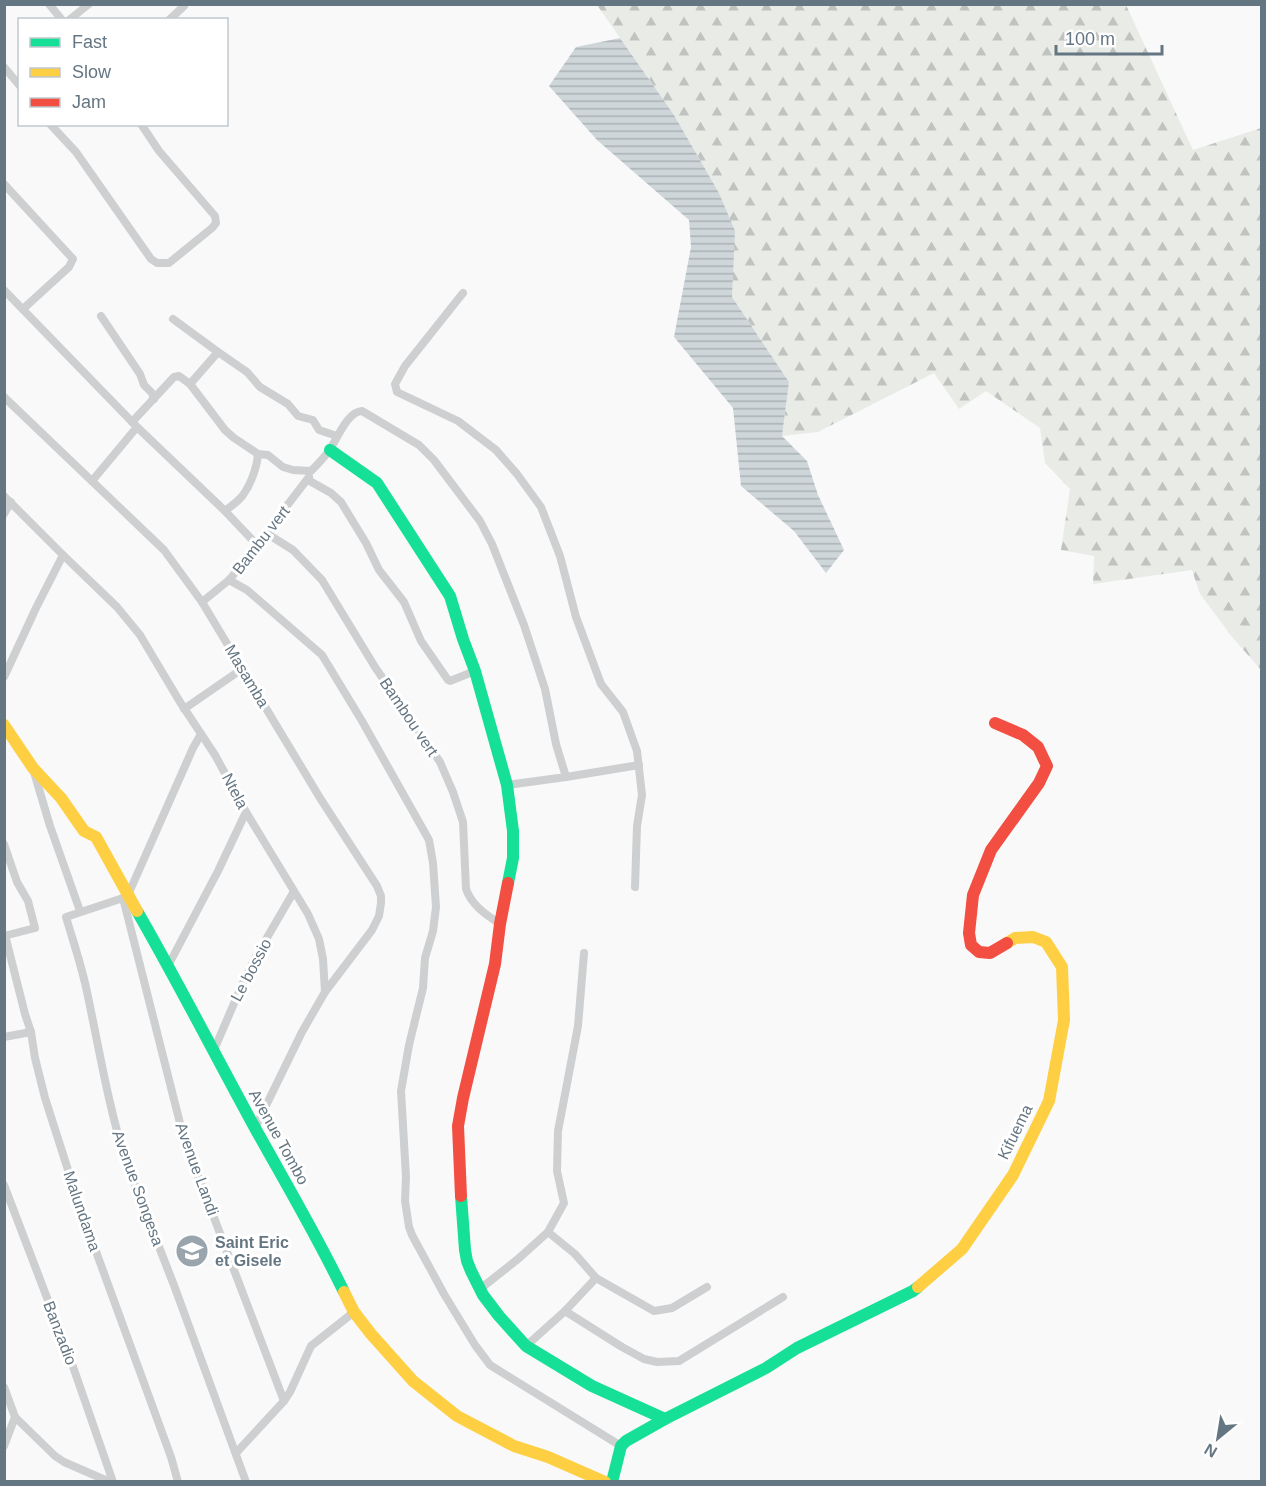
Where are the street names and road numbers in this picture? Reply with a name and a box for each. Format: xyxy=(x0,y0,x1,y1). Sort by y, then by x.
street label: Bambu vert xyxy=(229,502,293,577)
street label: Masamba xyxy=(222,642,272,711)
street label: Bambou vert xyxy=(377,675,442,760)
street label: Ntela xyxy=(219,771,251,812)
street label: Le bossio xyxy=(227,936,275,1004)
street label: Avenue Tombo xyxy=(246,1086,312,1188)
street label: Kifuema xyxy=(994,1102,1036,1162)
street label: Avenue Landi xyxy=(172,1120,222,1218)
street label: Avenue Songesa xyxy=(109,1128,167,1248)
street label: Malundama xyxy=(60,1169,104,1253)
street label: Banzadio xyxy=(40,1299,80,1367)

